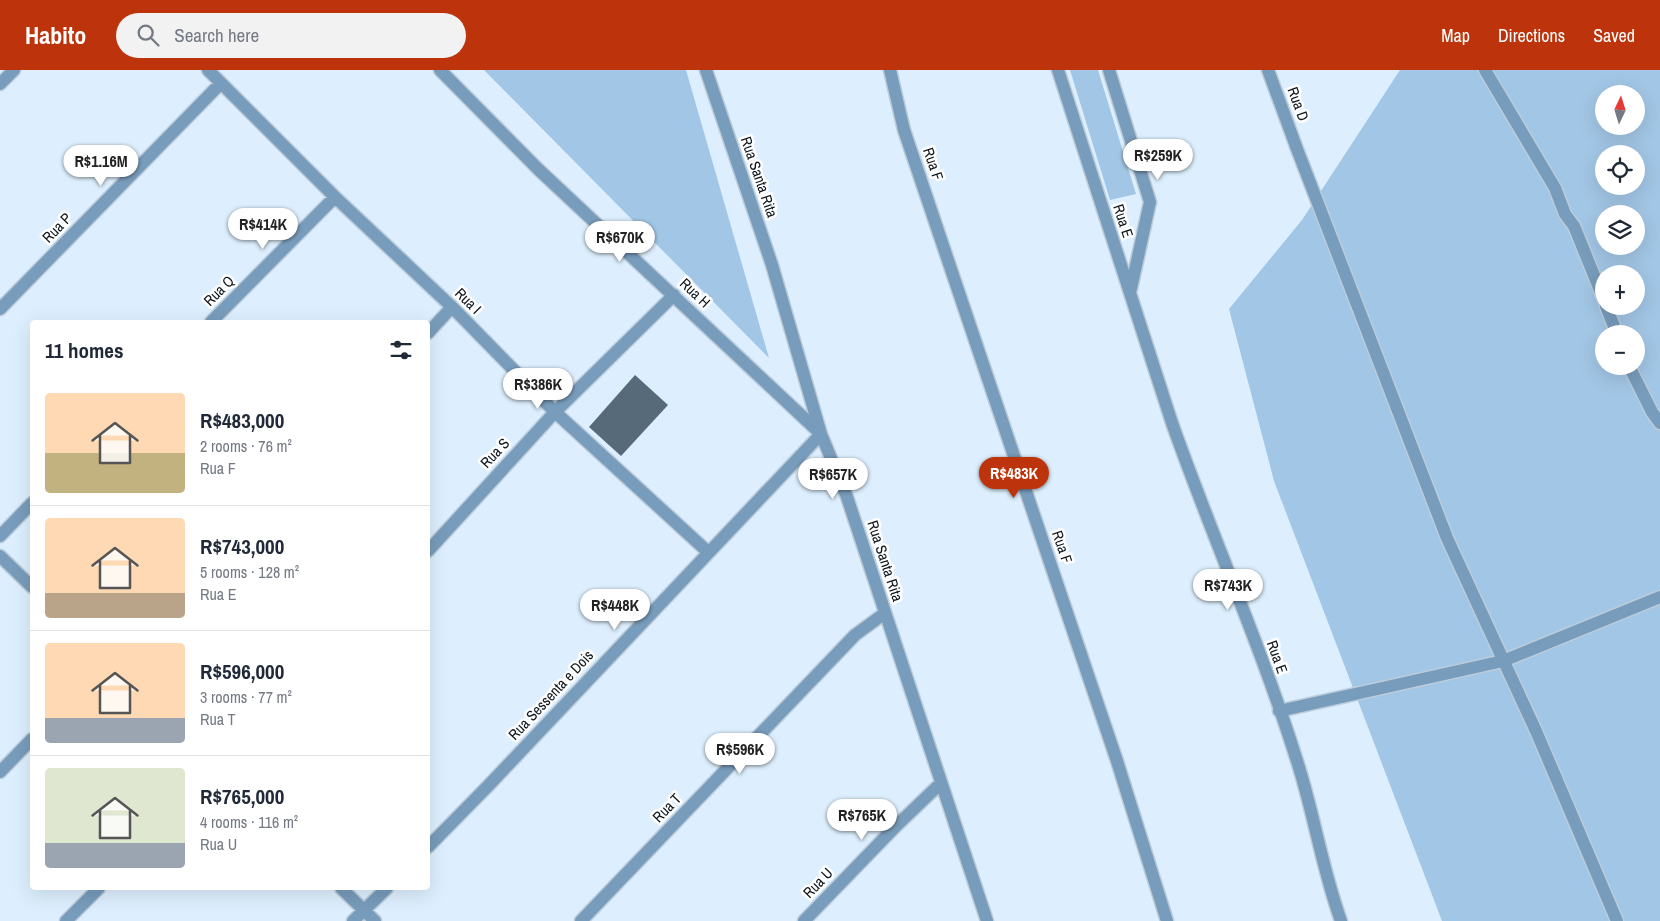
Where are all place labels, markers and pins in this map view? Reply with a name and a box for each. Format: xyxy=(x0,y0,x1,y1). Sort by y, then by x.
pin: R$259K xyxy=(1117,138,1199,181)
pin: R$1.16M xyxy=(55,144,147,187)
pin: R$414K xyxy=(222,208,304,250)
pin: R$670K xyxy=(579,220,661,263)
pin: R$386K xyxy=(497,368,579,410)
pin: R$483K xyxy=(973,456,1055,499)
pin: R$657K xyxy=(792,458,874,500)
pin: R$743K xyxy=(1187,568,1269,611)
pin: R$448K xyxy=(574,588,656,631)
pin: R$596K xyxy=(699,732,781,775)
pin: R$765K xyxy=(821,798,903,841)

